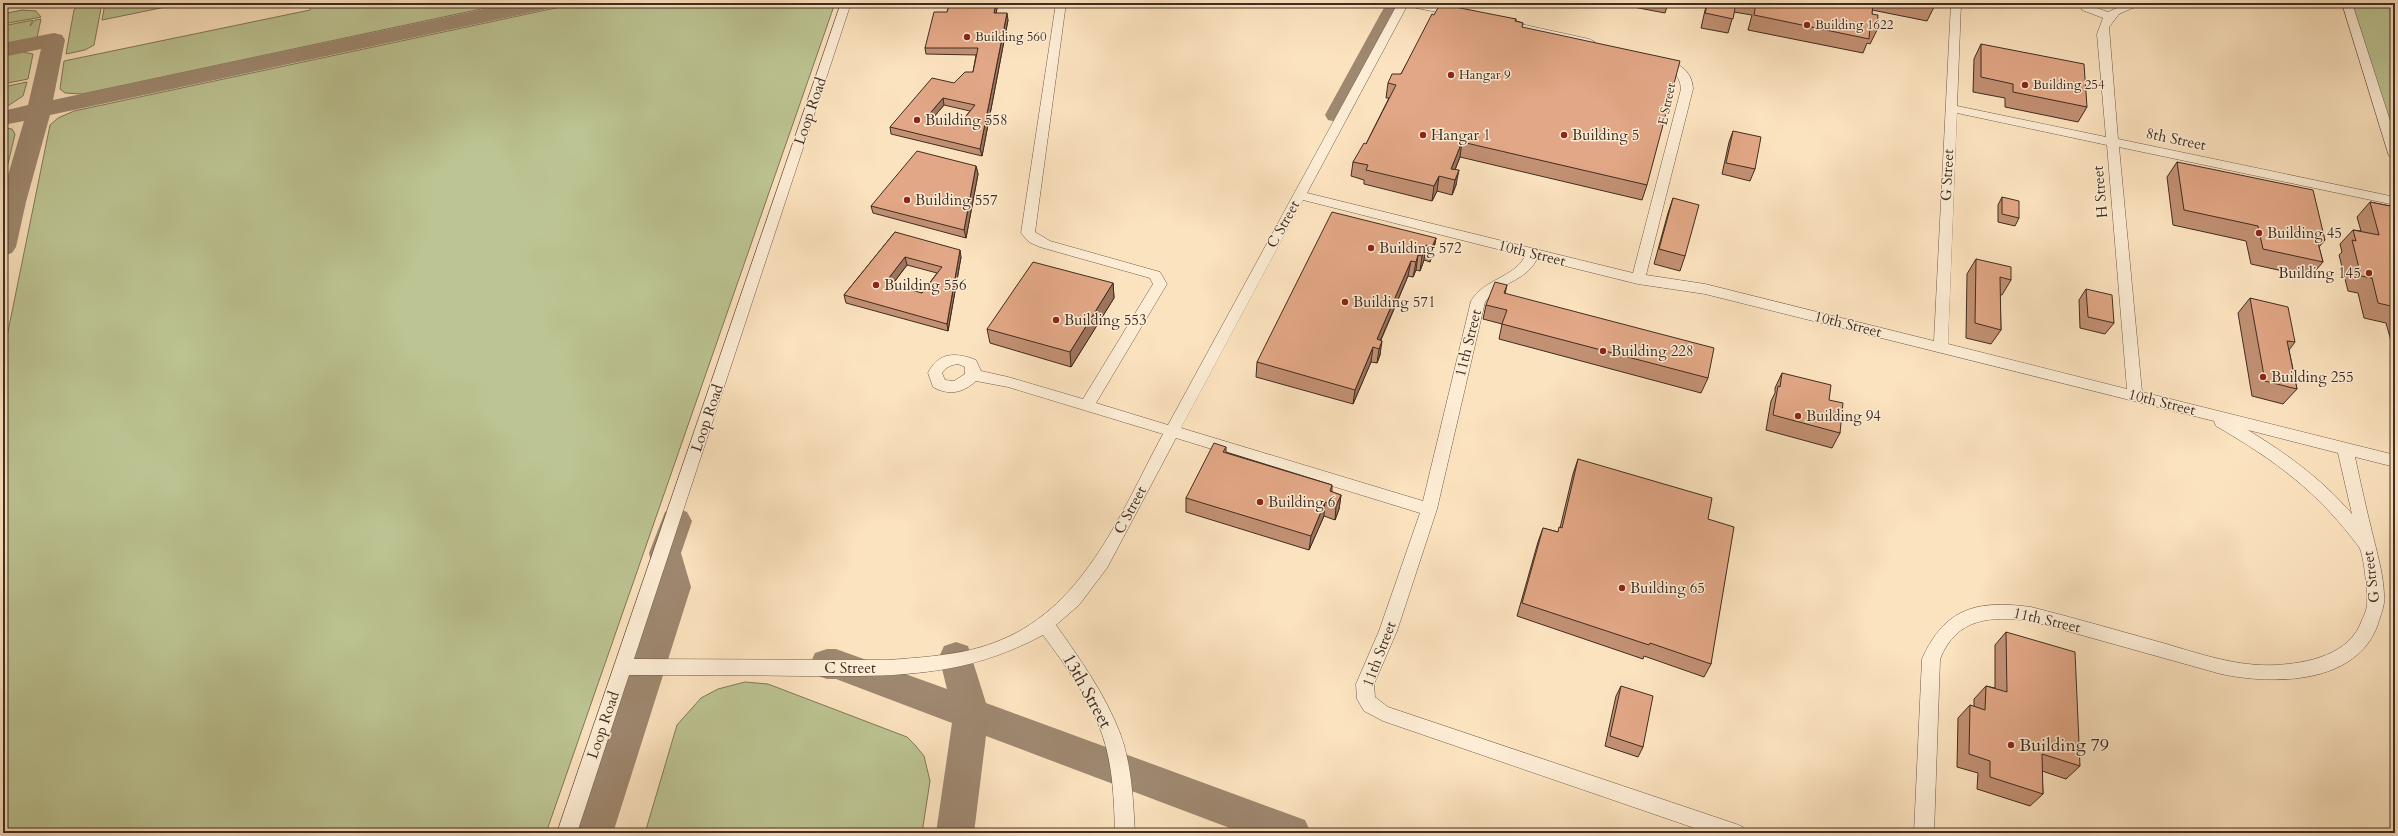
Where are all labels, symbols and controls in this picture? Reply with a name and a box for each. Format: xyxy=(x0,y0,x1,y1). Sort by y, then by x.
place label: Building 1622 xyxy=(1815,16,1894,34)
marker: Building 1622 xyxy=(1802,20,1812,30)
place label: Building 560 xyxy=(975,28,1047,46)
marker: Building 560 xyxy=(962,32,972,42)
place label: Hangar 9 xyxy=(1459,66,1511,84)
marker: Hangar 9 xyxy=(1446,70,1456,80)
street label: Loop Road xyxy=(789,75,831,147)
place label: Building 254 xyxy=(2033,76,2105,94)
marker: Building 254 xyxy=(2020,80,2030,90)
street label: E Street xyxy=(1654,81,1680,127)
place label: Building 558 xyxy=(925,110,1008,130)
marker: Building 558 xyxy=(912,115,922,125)
street label: 8th Street xyxy=(2144,123,2208,155)
place label: Hangar 1 xyxy=(1431,125,1491,145)
place label: Building 5 xyxy=(1572,125,1639,145)
marker: Hangar 1 xyxy=(1418,130,1428,140)
marker: Building 5 xyxy=(1559,130,1569,140)
street label: G Street xyxy=(1936,148,1958,201)
street label: H Street xyxy=(2088,165,2112,219)
place label: Building 557 xyxy=(915,190,998,210)
marker: Building 557 xyxy=(902,195,912,205)
street label: C Street xyxy=(1262,196,1304,251)
place label: Building 45 xyxy=(2267,223,2342,243)
marker: Building 45 xyxy=(2254,228,2264,238)
street label: 10th Street xyxy=(1496,235,1568,271)
place label: Building 572 xyxy=(1379,238,1462,258)
marker: Building 572 xyxy=(1366,243,1376,253)
place label: Building 145 xyxy=(2278,263,2361,283)
marker: Building 145 xyxy=(2364,268,2374,278)
place label: Building 556 xyxy=(884,275,967,295)
marker: Building 556 xyxy=(871,280,881,290)
place label: Building 571 xyxy=(1353,292,1436,312)
marker: Building 571 xyxy=(1340,297,1350,307)
street label: 10th Street xyxy=(1812,306,1884,342)
street label: 11th Street xyxy=(1450,307,1486,379)
place label: Building 553 xyxy=(1064,310,1147,330)
marker: Building 553 xyxy=(1051,315,1061,325)
place label: Building 228 xyxy=(1611,341,1694,361)
marker: Building 228 xyxy=(1598,346,1608,356)
place label: Building 255 xyxy=(2271,367,2354,387)
marker: Building 255 xyxy=(2258,372,2268,382)
street label: Loop Road xyxy=(686,382,728,454)
street label: 10th Street xyxy=(2126,384,2198,420)
place label: Building 94 xyxy=(1806,406,1881,426)
marker: Building 94 xyxy=(1793,411,1803,421)
street label: C Street xyxy=(1109,482,1151,537)
place label: Building 6 xyxy=(1268,492,1336,512)
marker: Building 6 xyxy=(1255,497,1265,507)
street label: G Street xyxy=(2358,550,2384,604)
place label: Building 65 xyxy=(1630,578,1705,598)
marker: Building 65 xyxy=(1617,583,1627,593)
street label: 11th Street xyxy=(2011,603,2083,638)
street label: 11th Street xyxy=(1357,618,1401,690)
street label: 13th Street xyxy=(1056,649,1118,733)
street label: C Street xyxy=(824,658,876,678)
street label: Loop Road xyxy=(582,689,624,761)
place label: Building 79 xyxy=(2019,733,2109,758)
marker: Building 79 xyxy=(2006,740,2016,750)

